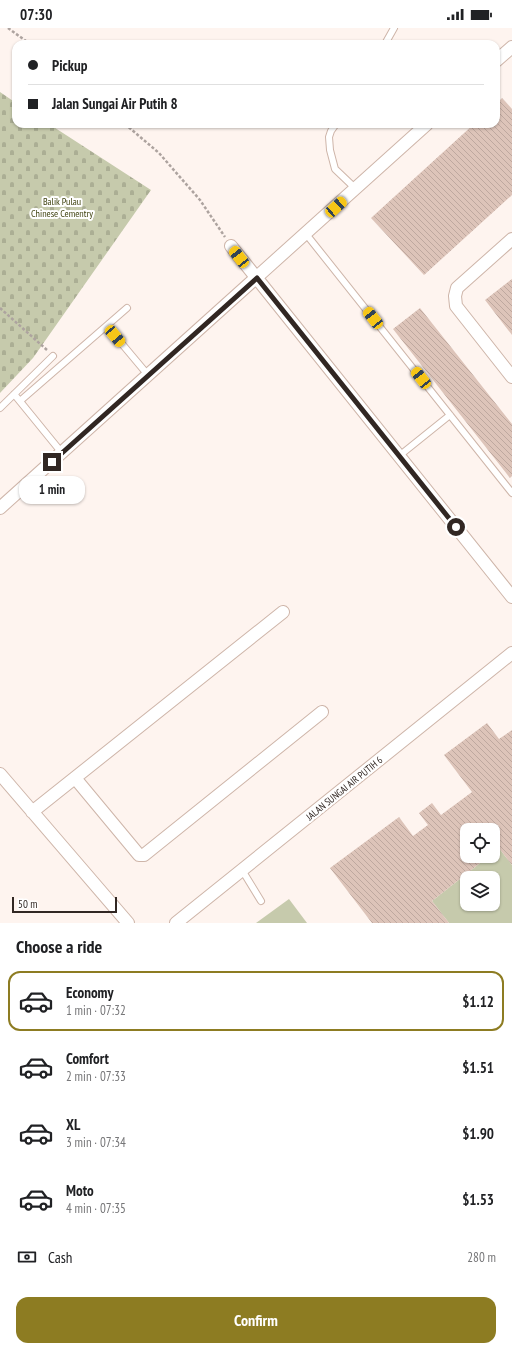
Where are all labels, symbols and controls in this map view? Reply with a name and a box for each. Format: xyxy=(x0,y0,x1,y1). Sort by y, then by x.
text: 07:30 xyxy=(20,5,52,24)
text: Pickup xyxy=(52,56,87,75)
text: Jalan Sungai Air Putih 8 xyxy=(52,94,178,113)
park label: Balik Pulau Chinese Cementry xyxy=(31,195,93,220)
car xyxy=(323,195,349,219)
car xyxy=(227,244,251,270)
car xyxy=(361,305,385,331)
car xyxy=(103,323,127,349)
car xyxy=(409,365,433,391)
route end xyxy=(43,453,61,471)
callout: 1 min xyxy=(19,476,85,504)
text: 1 min xyxy=(39,481,65,498)
route start xyxy=(447,518,465,536)
street label: JALAN SUNGAI AIR PUTIH 6 xyxy=(303,753,386,824)
map controls xyxy=(460,823,500,911)
button: locate xyxy=(460,823,500,863)
button: layers xyxy=(460,871,500,911)
scale bar xyxy=(12,895,117,914)
text: 50 m xyxy=(18,897,37,911)
text: Choose a ride xyxy=(16,935,102,958)
icon: car xyxy=(18,983,54,1019)
text: Economy xyxy=(66,983,114,1002)
text: $1.12 xyxy=(462,992,494,1011)
text: 1 min · 07:32 xyxy=(66,1002,126,1019)
icon: car xyxy=(18,1049,54,1085)
text: Comfort xyxy=(66,1049,109,1068)
text: $1.51 xyxy=(462,1058,494,1077)
text: 2 min · 07:33 xyxy=(66,1068,126,1085)
icon: car xyxy=(18,1115,54,1151)
text: XL xyxy=(66,1115,80,1134)
text: $1.90 xyxy=(462,1124,494,1143)
text: 3 min · 07:34 xyxy=(66,1134,126,1151)
icon: car xyxy=(18,1181,54,1217)
text: Moto xyxy=(66,1181,94,1200)
text: $1.53 xyxy=(462,1190,494,1209)
text: 4 min · 07:35 xyxy=(66,1200,126,1217)
icon: cash xyxy=(16,1246,38,1268)
text: Cash xyxy=(48,1248,72,1267)
text: 280 m xyxy=(467,1249,496,1266)
button: Confirm xyxy=(16,1297,496,1343)

